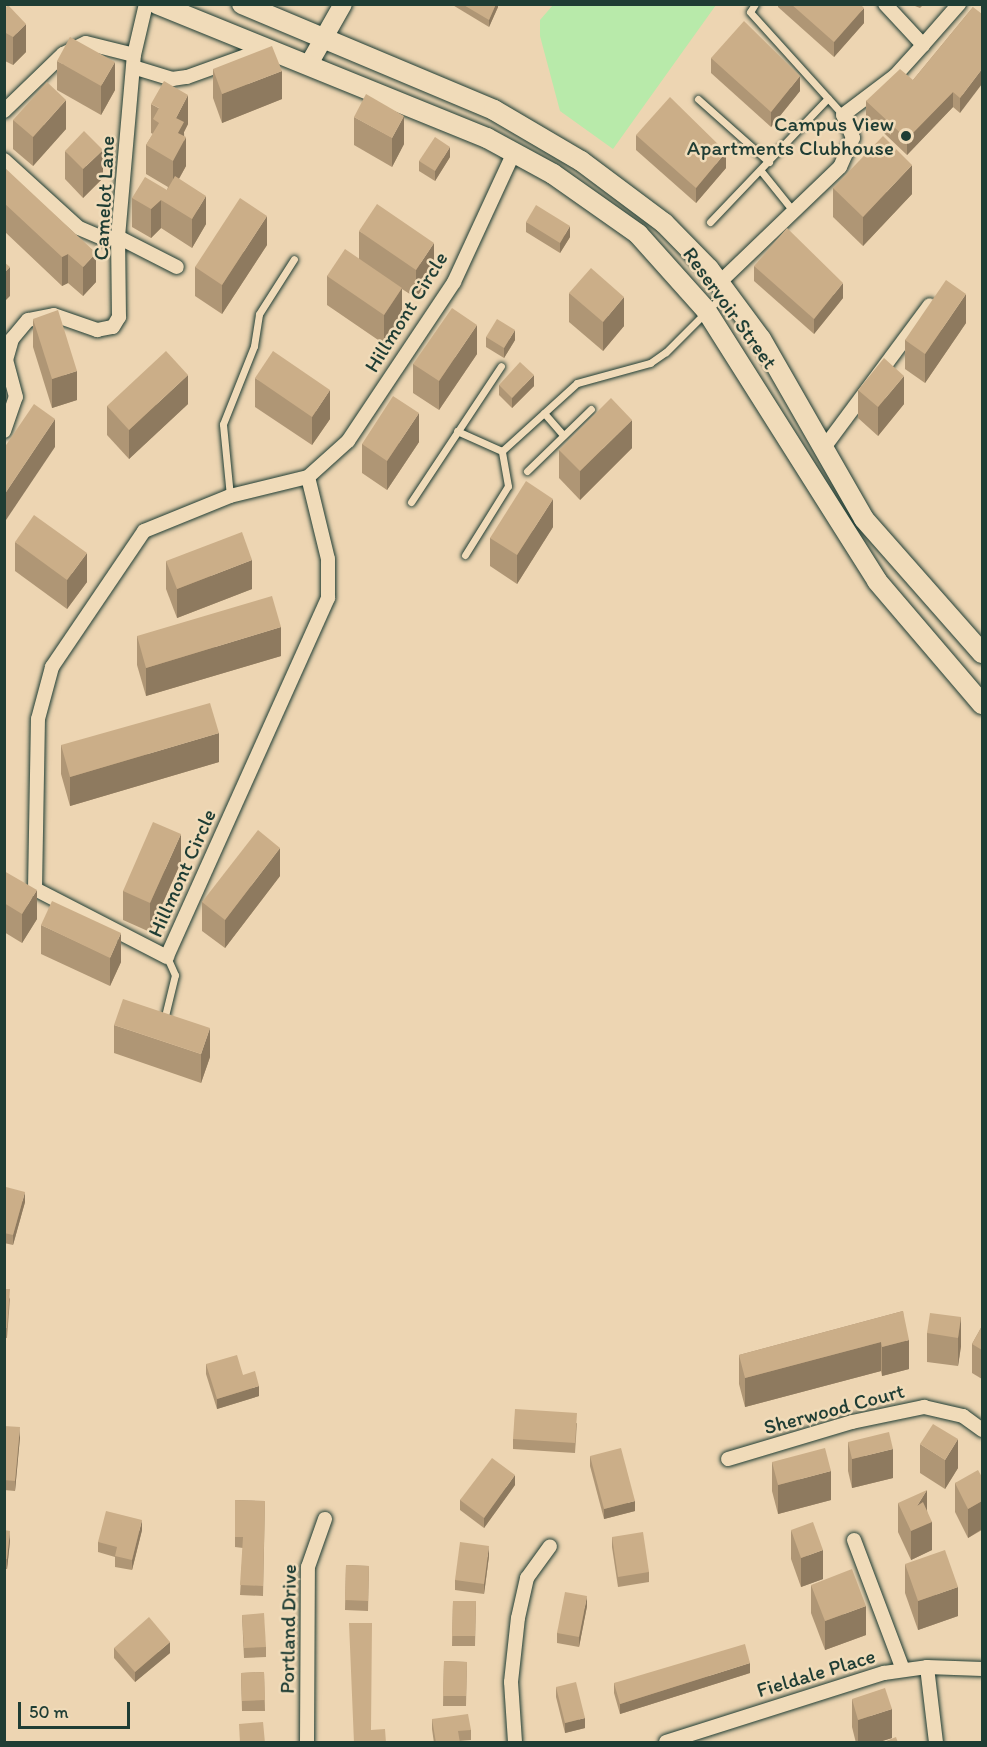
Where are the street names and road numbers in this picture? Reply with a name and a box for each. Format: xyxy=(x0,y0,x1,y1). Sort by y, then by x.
street label: Camelot Lane xyxy=(88,135,120,261)
street label: Reservoir Street xyxy=(677,242,783,374)
street label: Hillmont Circle xyxy=(359,247,453,377)
street label: Hillmont Circle xyxy=(143,805,221,941)
street label: Sherwood Court xyxy=(761,1378,907,1440)
street label: Portland Drive xyxy=(274,1564,302,1694)
street label: Fieldale Place xyxy=(753,1643,879,1703)

